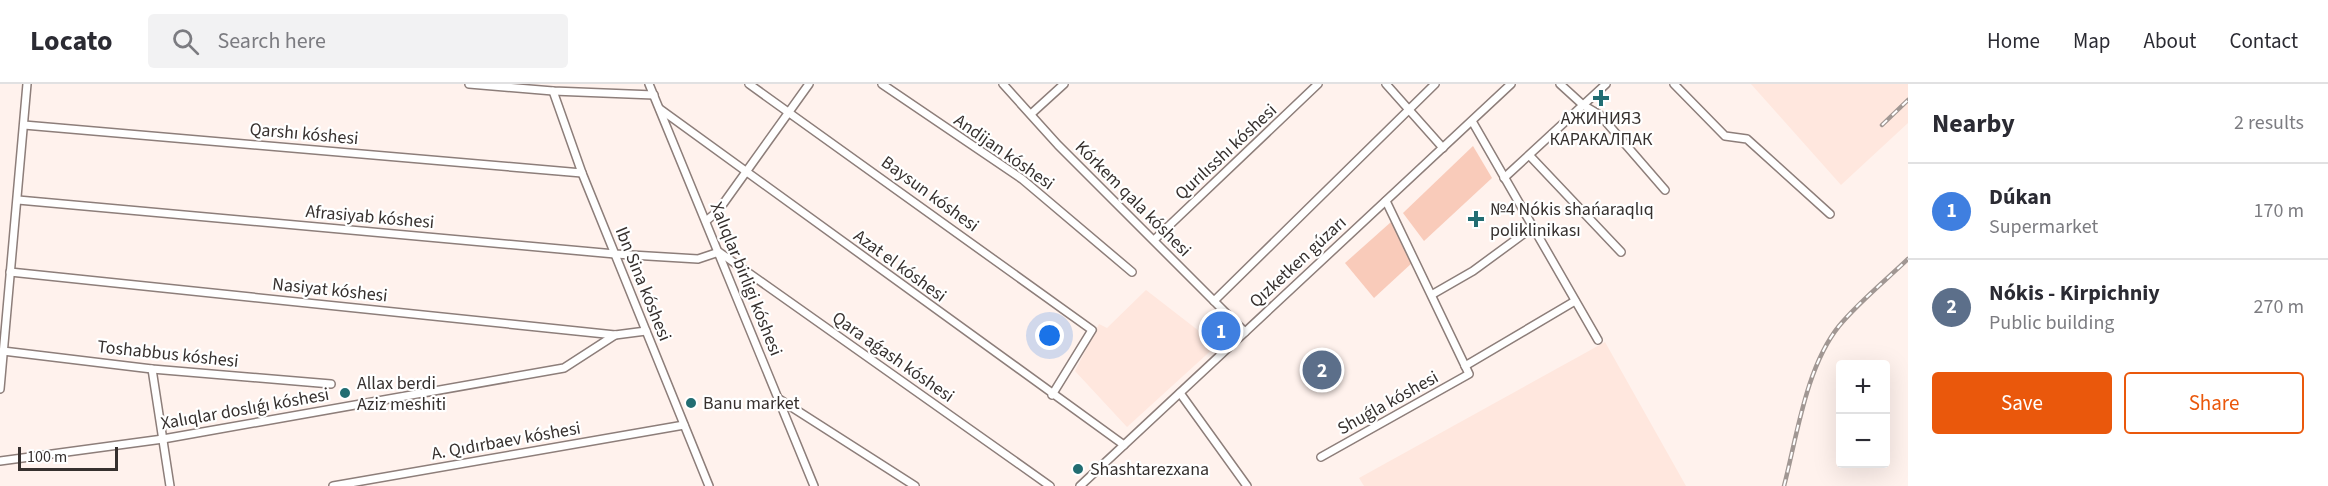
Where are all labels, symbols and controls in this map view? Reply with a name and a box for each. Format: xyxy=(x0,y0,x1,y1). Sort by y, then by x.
search box xyxy=(148,14,568,68)
text: Locato xyxy=(30,21,112,61)
icon: search xyxy=(169,25,202,58)
text: Search here xyxy=(217,25,326,57)
text: Home xyxy=(1987,26,2040,56)
text: Map xyxy=(2073,26,2111,56)
text: About xyxy=(2144,26,2196,56)
text: Contact xyxy=(2229,26,2298,56)
marker: АЖИНИЯЗ КАРАКАЛПАК xyxy=(1594,91,1608,105)
street label: Qurılısshı kóshesi xyxy=(1170,98,1282,206)
text: Nearby xyxy=(1932,105,2015,142)
place label: АЖИНИЯЗ КАРАКАЛПАК xyxy=(1550,106,1653,152)
street label: Andijan kóshesi xyxy=(949,108,1059,196)
text: 2 results xyxy=(2234,109,2304,137)
street label: Qarshı kóshesi xyxy=(249,117,359,151)
street label: Kórkem qala kóshesi xyxy=(1069,135,1197,263)
street label: Baysun kóshesi xyxy=(876,150,984,238)
text: Dúkan xyxy=(1989,181,2051,213)
place label: №4 Nókis shańaraqlıq poliklinikası xyxy=(1490,197,1654,243)
text: 1 xyxy=(1946,197,1957,225)
text: 170 m xyxy=(2254,197,2304,225)
street label: Xalıqlar birligi kóshesi xyxy=(704,198,788,360)
street label: Afrasiyab kóshesi xyxy=(305,199,435,235)
street label: Qızketken gúzarı xyxy=(1244,210,1352,314)
marker: №4 Nókis shańaraqlıq poliklinikası xyxy=(1467,210,1485,228)
text: Supermarket xyxy=(1989,213,2098,241)
street label: Ibn Sina kóshesi xyxy=(609,223,677,345)
street label: Azat el kóshesi xyxy=(848,224,952,308)
street label: Nasiyat kóshesi xyxy=(271,272,389,308)
text: Nókis - Kirpichniy xyxy=(1989,277,2160,309)
text: 2 xyxy=(1946,293,1957,321)
text: 270 m xyxy=(2254,293,2304,321)
street label: Qara aǵash kóshesi xyxy=(827,305,959,409)
pin: 1 xyxy=(1202,308,1240,354)
text: Public building xyxy=(1989,309,2114,337)
your location xyxy=(1035,321,1064,350)
street label: Toshabbus kóshesi xyxy=(96,334,240,374)
pin: 2 xyxy=(1302,348,1342,392)
map controls xyxy=(1836,360,1890,468)
button: + xyxy=(1836,360,1890,414)
street label: Shuǵla kóshesi xyxy=(1333,365,1443,441)
place label: Allax berdi Aziz meshiti xyxy=(357,371,446,417)
button: Save xyxy=(1932,372,2112,434)
button: Share xyxy=(2124,372,2304,434)
street label: Xalıqlar doslıǵı kóshesi xyxy=(159,382,331,436)
marker: Allax berdi Aziz meshiti xyxy=(338,386,352,400)
place label: Banu market xyxy=(703,391,800,416)
marker: Banu market xyxy=(684,396,698,410)
button: − xyxy=(1836,414,1890,468)
street label: A. Qıdırbaev kóshesi xyxy=(429,416,583,466)
scale bar xyxy=(18,444,118,472)
text: 100 m xyxy=(27,446,67,468)
place label: Shashtarezxana xyxy=(1090,457,1209,482)
marker: Shashtarezxana xyxy=(1071,462,1085,476)

